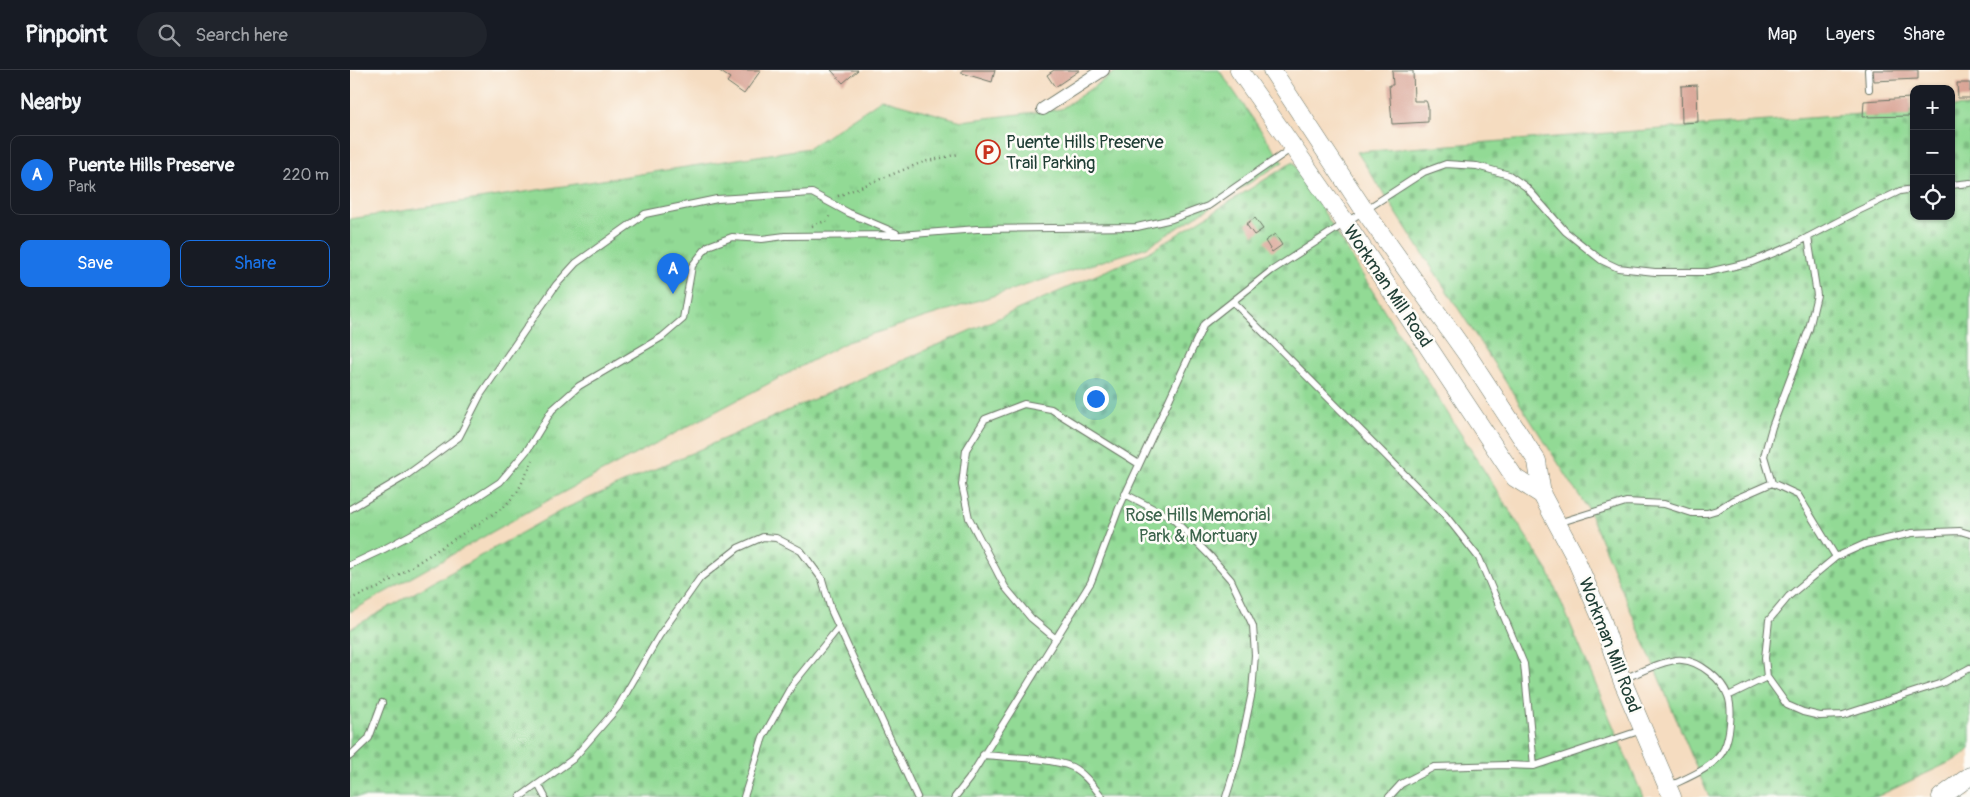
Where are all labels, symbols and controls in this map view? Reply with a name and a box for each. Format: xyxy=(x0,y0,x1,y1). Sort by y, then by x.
search box xyxy=(137,12,487,57)
text: Pinpoint xyxy=(25,20,107,49)
icon: search xyxy=(155,21,183,49)
text: Search here xyxy=(195,23,288,47)
text: Map xyxy=(1768,23,1797,46)
text: Layers xyxy=(1825,23,1875,46)
text: Share xyxy=(1903,23,1945,46)
map controls xyxy=(1910,85,1955,220)
button: + xyxy=(1910,85,1955,130)
text: Nearby xyxy=(20,89,81,116)
button: − xyxy=(1910,130,1955,175)
place label: Puente Hills Preserve Trail Parking xyxy=(1006,131,1164,175)
parking icon: Puente Hills Preserve Trail Parking xyxy=(975,139,1001,165)
text: Puente Hills Preserve xyxy=(68,153,234,177)
text: A xyxy=(32,165,42,185)
text: 220 m xyxy=(283,165,329,185)
button: locate xyxy=(1910,175,1955,220)
text: Park xyxy=(68,177,96,197)
street label: Workman Mill Road xyxy=(1338,221,1437,352)
button: Save xyxy=(20,240,170,287)
button: Share xyxy=(180,240,330,287)
pin: A xyxy=(657,253,689,294)
your location xyxy=(1083,386,1109,412)
park label: Rose Hills Memorial Park & Mortuary xyxy=(1125,504,1271,548)
street label: Workman Mill Road xyxy=(1573,574,1646,716)

